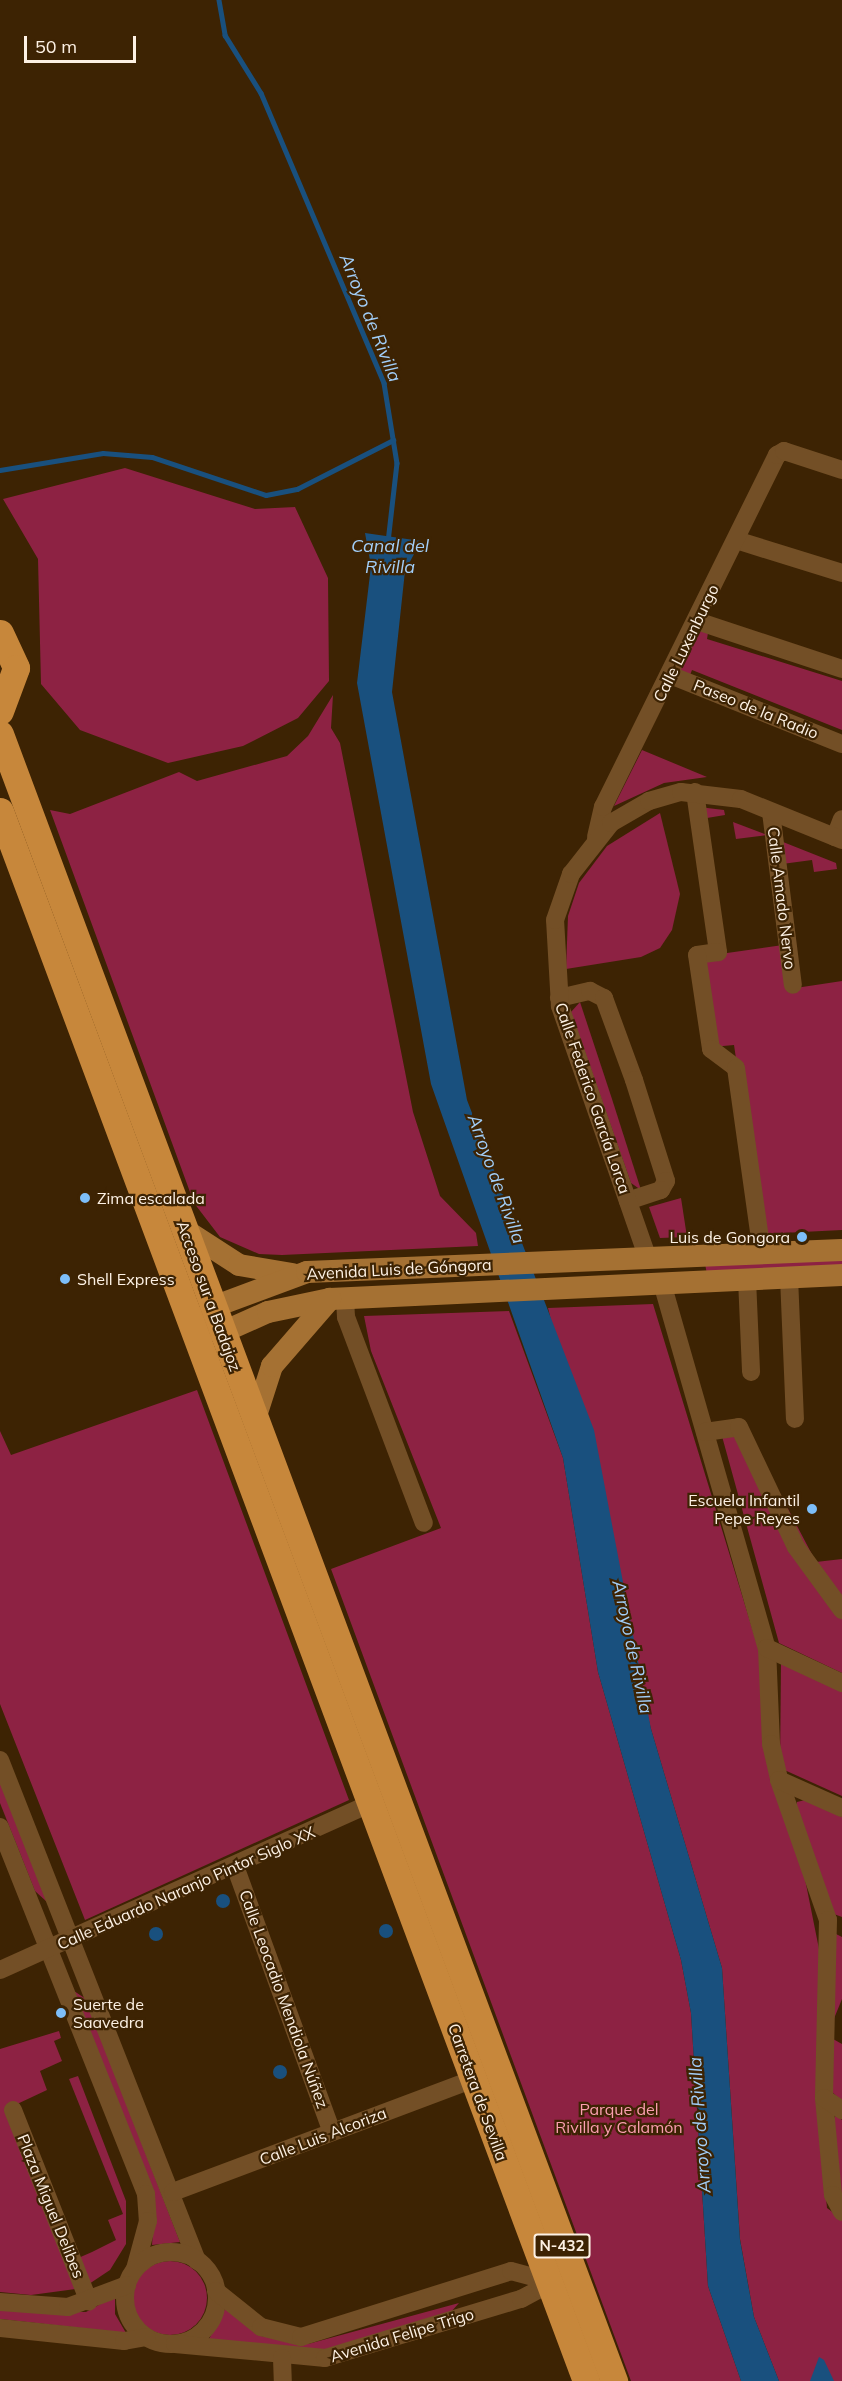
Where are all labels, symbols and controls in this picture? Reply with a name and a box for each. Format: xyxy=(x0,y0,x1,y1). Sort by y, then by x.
scale bar xyxy=(27,24,140,62)
text: 50 m xyxy=(35,35,77,58)
water label: Arroyo de Rivilla xyxy=(335,251,405,385)
water label: Canal del Rivilla xyxy=(351,536,429,578)
street label: Calle Luxenburgo xyxy=(649,581,723,705)
street label: Paseo de la Radio xyxy=(691,675,821,743)
street label: Calle Amado Nervo xyxy=(764,826,800,970)
street label: Calle Federico García Lorca xyxy=(551,1000,635,1196)
water label: Arroyo de Rivilla xyxy=(463,1111,529,1247)
place label: Zima escalada xyxy=(97,1188,205,1208)
marker: Zima escalada xyxy=(78,1191,92,1205)
street label: Acceso sur a Badajoz xyxy=(173,1218,245,1374)
place label: Luis de Gongora xyxy=(669,1227,790,1247)
marker: Luis de Gongora xyxy=(795,1230,809,1244)
street label: Avenida Luis de Góngora xyxy=(306,1255,492,1283)
place label: Shell Express xyxy=(77,1269,175,1289)
marker: Shell Express xyxy=(58,1272,72,1286)
place label: Escuela Infantil Pepe Reyes xyxy=(688,1490,800,1528)
marker: Escuela Infantil Pepe Reyes xyxy=(805,1502,819,1516)
water label: Arroyo de Rivilla xyxy=(607,1578,657,1716)
street label: Calle Eduardo Naranjo Pintor Siglo XX xyxy=(54,1822,318,1954)
street label: Calle Leocadio Mendiola Núñez xyxy=(235,1887,333,2111)
place label: Suerte de Saavedra xyxy=(73,1994,144,2032)
marker: Suerte de Saavedra xyxy=(54,2006,68,2020)
street label: Carretera de Sevilla xyxy=(444,2021,512,2163)
water label: Arroyo de Rivilla xyxy=(684,2056,716,2194)
park label: Parque del Rivilla y Calamón xyxy=(555,2099,683,2137)
street label: Calle Luis Alcoriza xyxy=(257,2103,389,2169)
street label: Plaza Miguel Delibes xyxy=(13,2131,89,2281)
road number: N-432 xyxy=(534,2234,590,2258)
street label: Avenida Felipe Trigo xyxy=(328,2304,476,2366)

